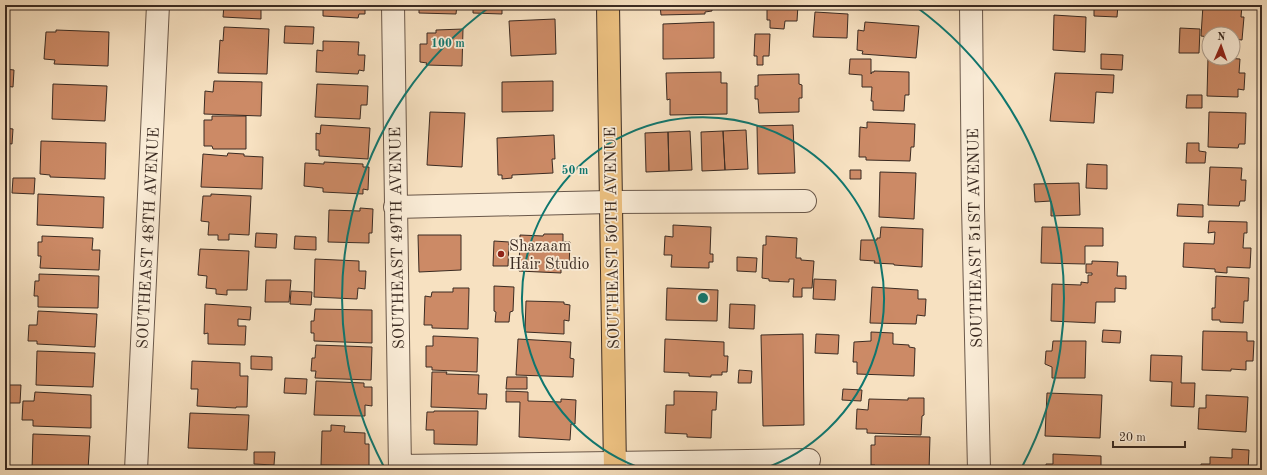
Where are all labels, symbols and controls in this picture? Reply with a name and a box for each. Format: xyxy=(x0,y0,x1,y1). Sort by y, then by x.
north arrow xyxy=(1201,26,1241,66)
text: N xyxy=(1217,32,1226,43)
text: 100 m xyxy=(431,38,465,50)
street label: SOUTHEAST 48TH AVENUE xyxy=(135,127,163,349)
street label: SOUTHEAST 49TH AVENUE xyxy=(388,127,408,349)
street label: SOUTHEAST 50TH AVENUE xyxy=(603,127,623,349)
street label: SOUTHEAST 51ST AVENUE xyxy=(966,128,986,348)
text: 50 m xyxy=(562,164,589,177)
place label: Shazaam Hair Studio xyxy=(509,239,590,273)
marker: Shazaam Hair Studio xyxy=(496,249,506,259)
centre of rings xyxy=(696,291,710,305)
scale bar xyxy=(1113,423,1185,449)
text: 20 m xyxy=(1119,432,1146,444)

